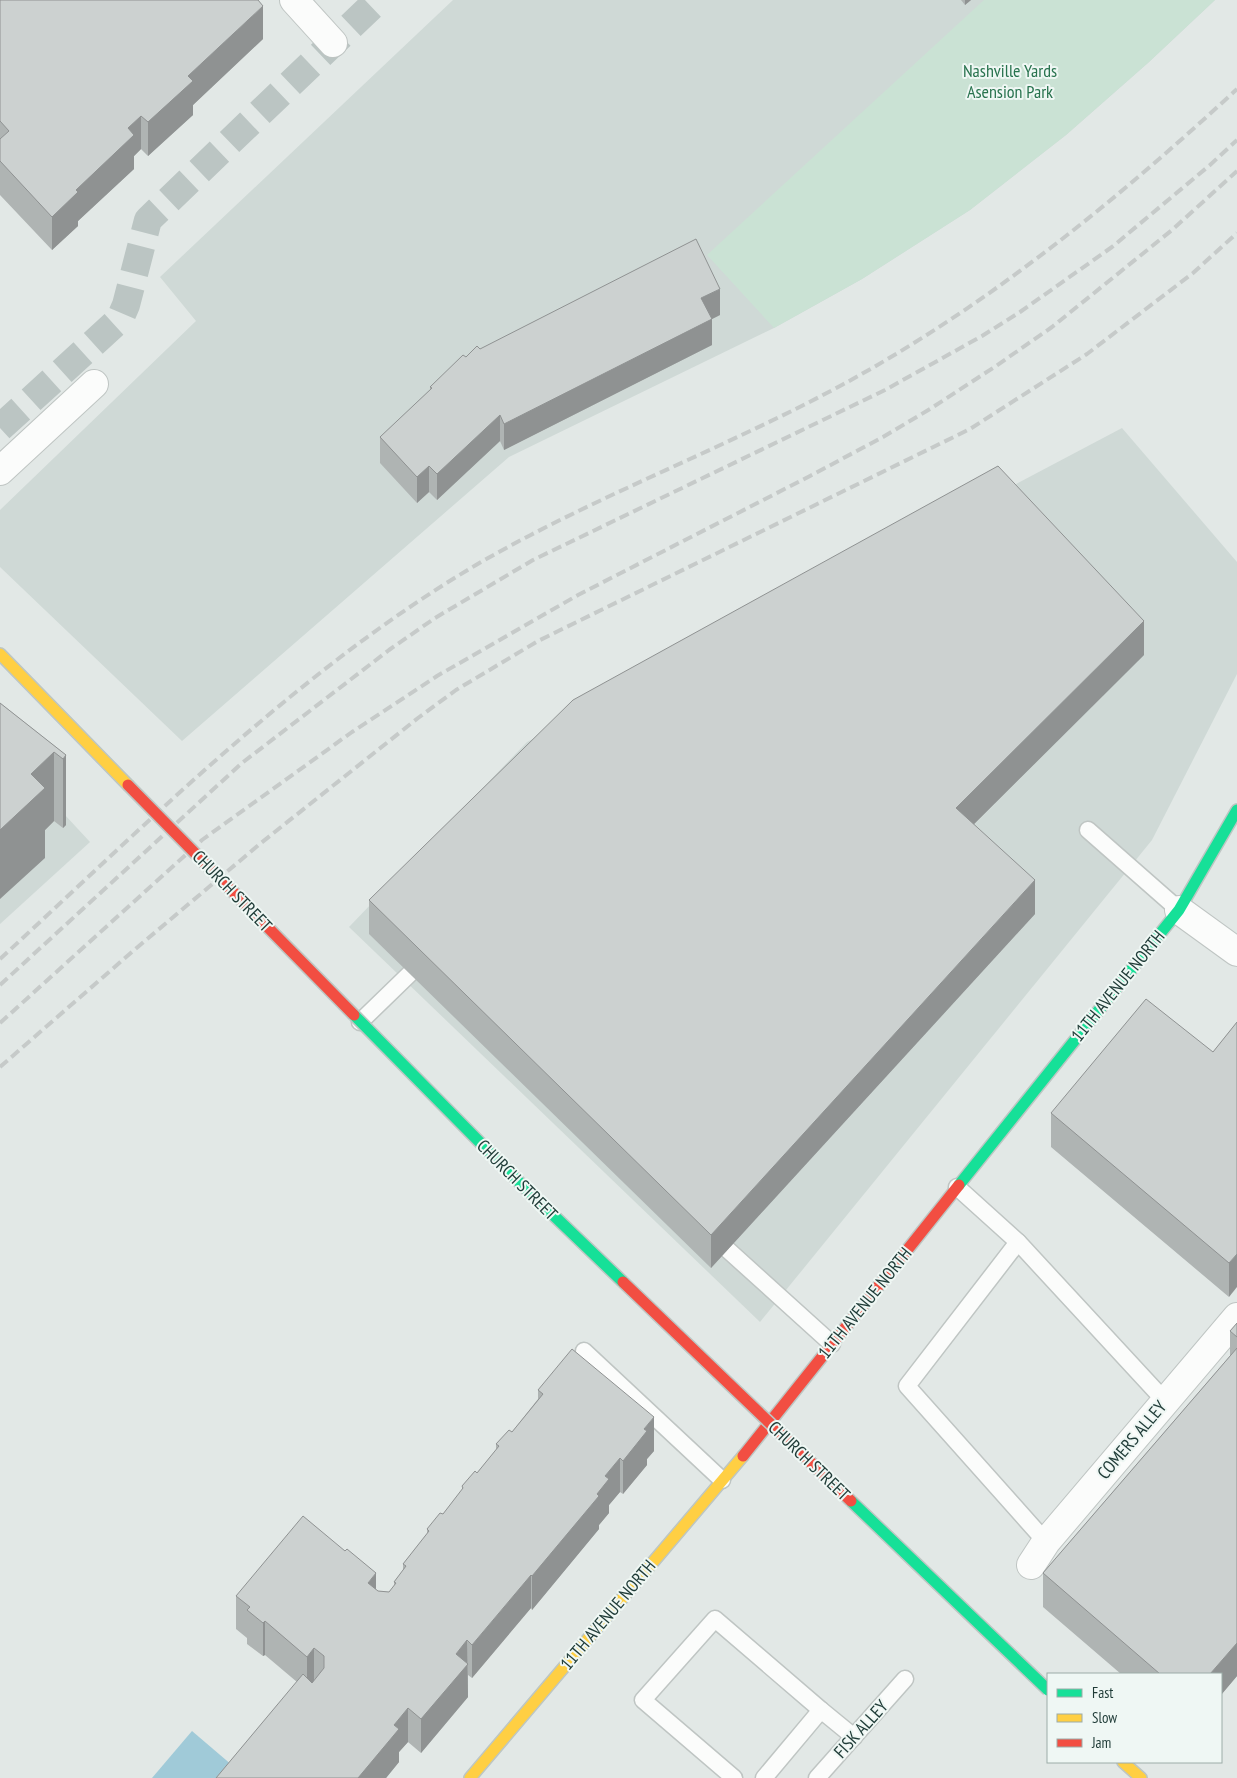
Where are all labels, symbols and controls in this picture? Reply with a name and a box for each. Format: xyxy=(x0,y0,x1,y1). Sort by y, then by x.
park label: Nashville Yards Asension Park xyxy=(963,59,1057,103)
street label: CHURCH STREET xyxy=(188,845,277,936)
street label: 11TH AVENUE NORTH xyxy=(1066,925,1170,1046)
street label: CHURCH STREET xyxy=(472,1134,563,1225)
street label: 11TH AVENUE NORTH xyxy=(813,1242,917,1363)
street label: COMERS ALLEY xyxy=(1092,1395,1172,1484)
street label: CHURCH STREET xyxy=(764,1416,855,1505)
street label: 11TH AVENUE NORTH xyxy=(555,1555,660,1674)
legend xyxy=(1047,1673,1222,1763)
text: Fast xyxy=(1092,1683,1113,1702)
street label: FISK ALLEY xyxy=(829,1694,893,1763)
text: Slow xyxy=(1092,1708,1117,1727)
text: Jam xyxy=(1091,1733,1111,1752)

